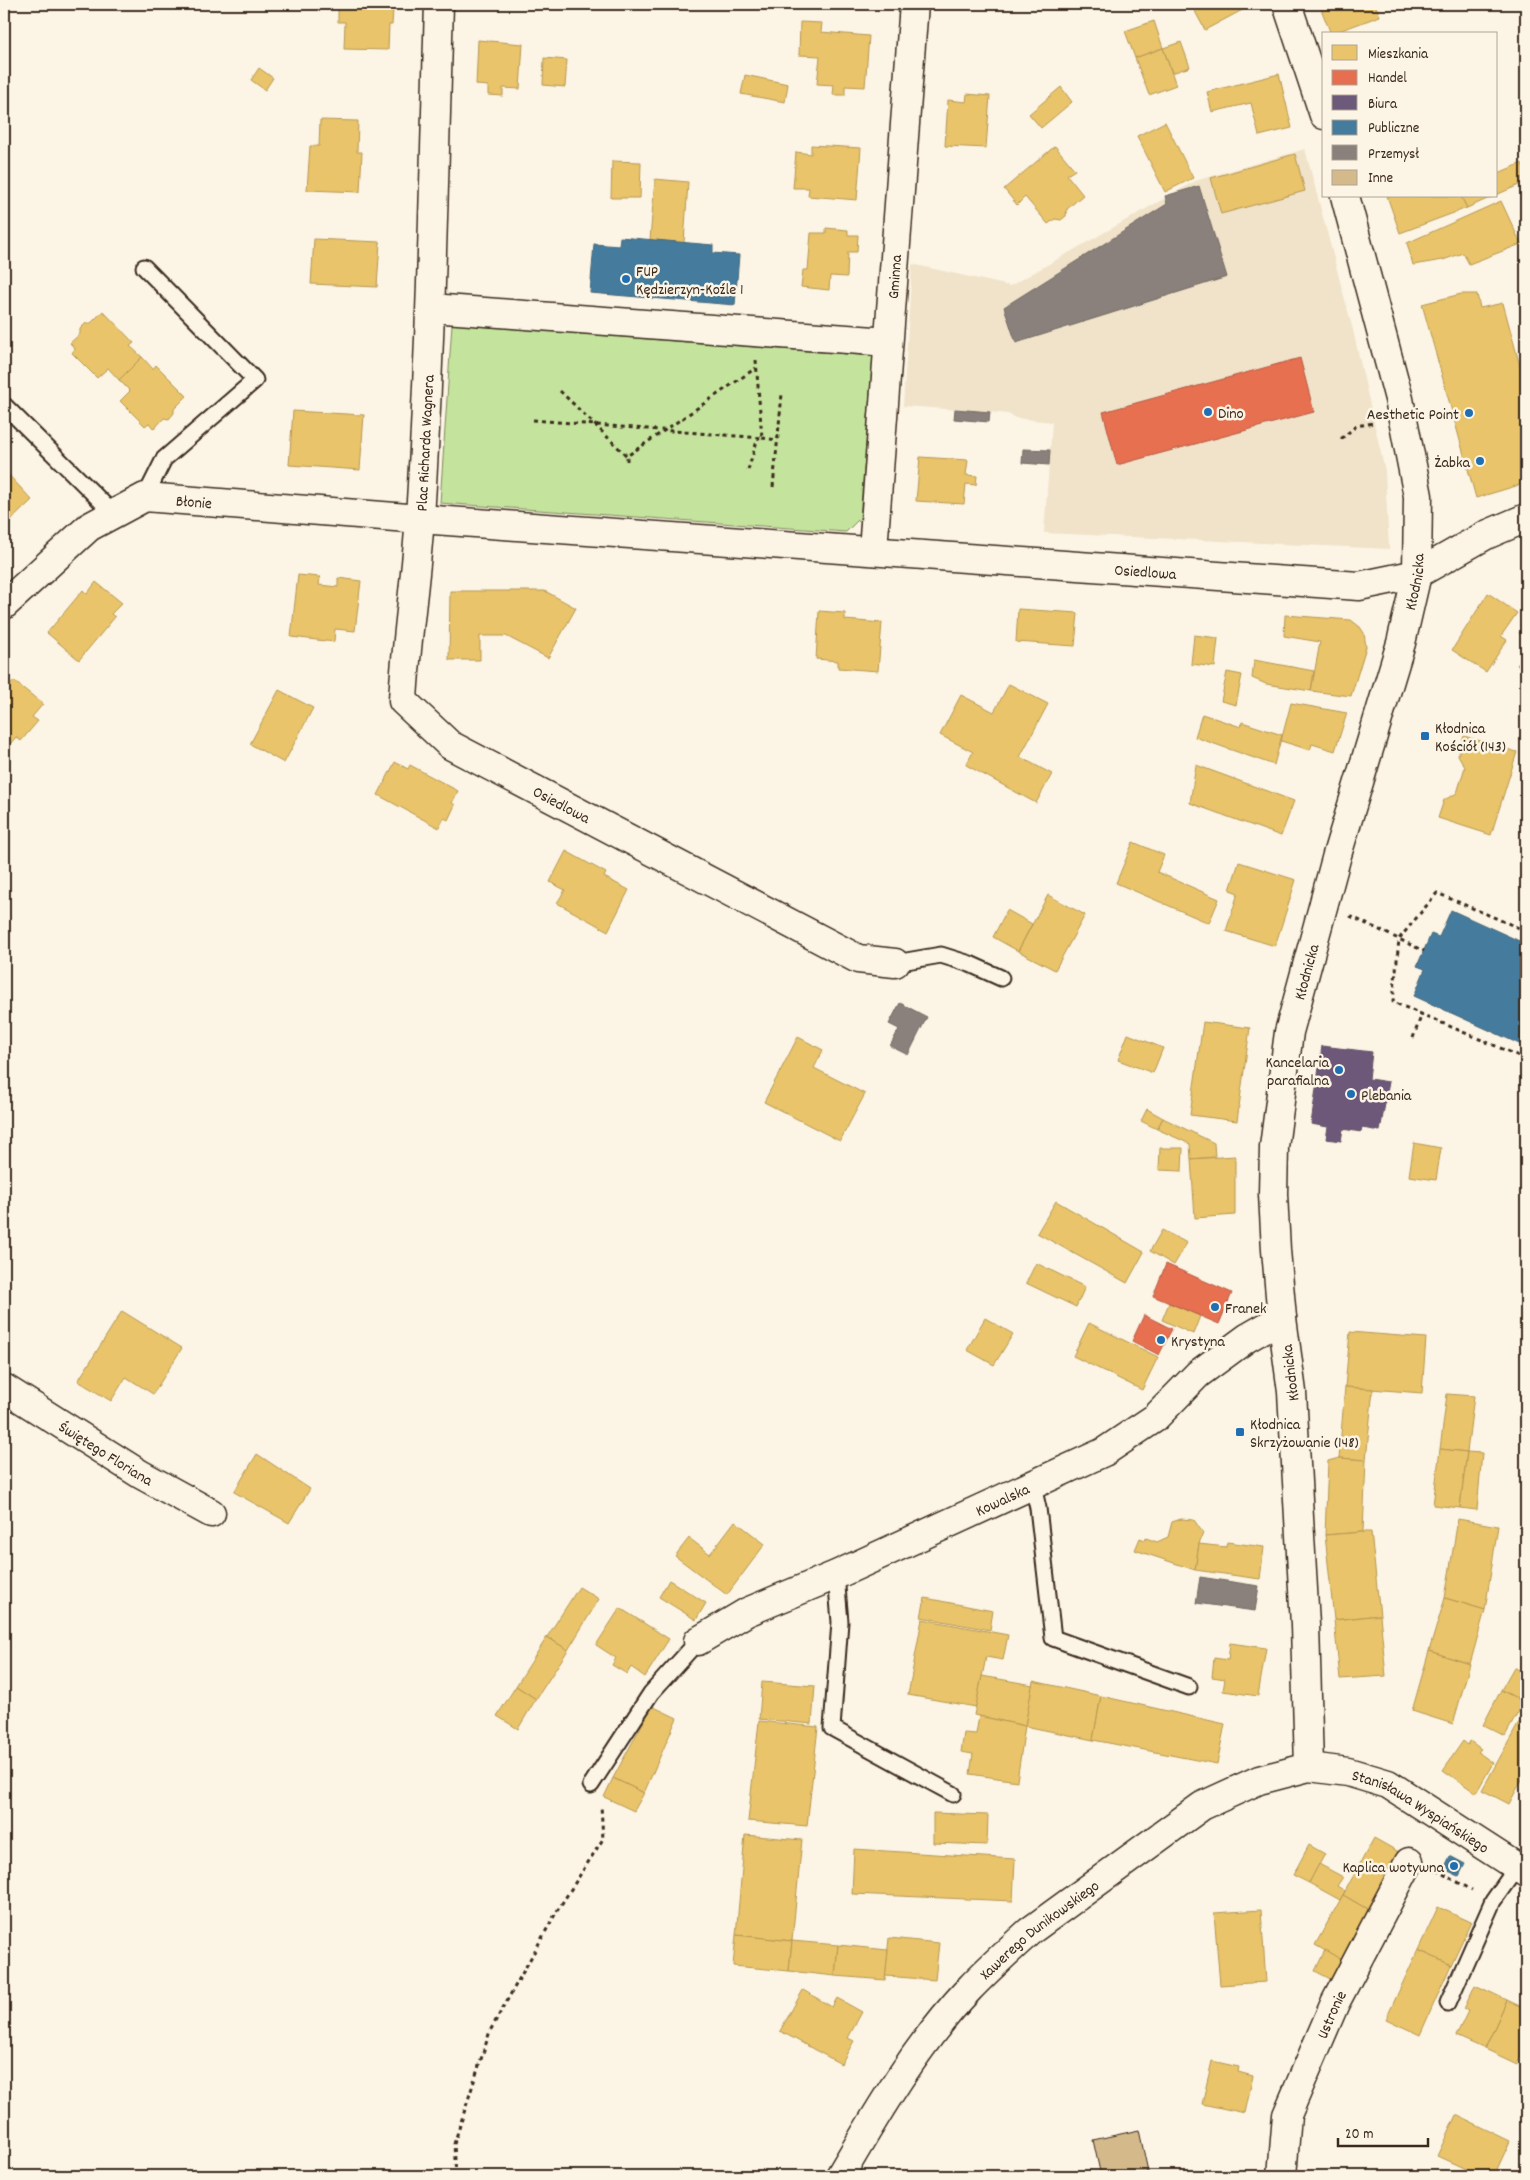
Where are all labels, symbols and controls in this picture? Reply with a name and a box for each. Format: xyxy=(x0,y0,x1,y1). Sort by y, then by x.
legend xyxy=(1322,32,1498,198)
text: Mieszkania xyxy=(1368,44,1429,66)
text: Handel xyxy=(1368,68,1407,90)
text: Biura xyxy=(1368,94,1398,116)
text: Publiczne xyxy=(1368,118,1420,140)
text: Przemysł xyxy=(1368,144,1419,166)
text: Inne xyxy=(1368,168,1394,190)
street label: Gminna xyxy=(883,253,909,300)
place label: FUP Kędzierzyn-Koźle 1 xyxy=(636,261,743,302)
marker: FUP Kędzierzyn-Koźle 1 xyxy=(620,273,632,285)
street label: Plac Richarda Wagnera xyxy=(411,374,442,512)
place label: Dino xyxy=(1218,403,1244,426)
place label: Aesthetic Point xyxy=(1367,404,1459,427)
marker: Dino xyxy=(1202,406,1214,418)
marker: Aesthetic Point xyxy=(1463,407,1475,419)
place label: Żabka xyxy=(1434,452,1470,475)
marker: Żabka xyxy=(1474,455,1486,467)
street label: Błonie xyxy=(175,491,213,516)
street label: Kłodnicka xyxy=(1400,553,1431,613)
street label: Osiedlowa xyxy=(1113,560,1178,587)
place label: Kłodnica Kościół (143) xyxy=(1435,718,1506,759)
marker: Kłodnica Kościół (143) xyxy=(1419,730,1431,742)
street label: Osiedlowa xyxy=(528,781,594,831)
street label: Kłodnicka xyxy=(1289,941,1326,1003)
place label: Kancelaria parafialna xyxy=(1266,1052,1329,1093)
marker: Kancelaria parafialna xyxy=(1333,1064,1345,1076)
place label: Plebania xyxy=(1361,1085,1412,1108)
marker: Plebania xyxy=(1345,1088,1357,1100)
place label: Franek xyxy=(1225,1298,1267,1321)
marker: Franek xyxy=(1209,1301,1221,1313)
place label: Krystyna xyxy=(1171,1331,1225,1354)
marker: Krystyna xyxy=(1155,1334,1167,1346)
street label: Kłodnicka xyxy=(1277,1343,1306,1402)
place label: Kłodnica Skrzyżowanie (148) xyxy=(1250,1414,1359,1455)
street label: Świętego Floriana xyxy=(54,1416,157,1493)
marker: Kłodnica Skrzyżowanie (148) xyxy=(1234,1426,1246,1438)
street label: Kowalska xyxy=(972,1479,1034,1523)
street label: Stanisława Wyspiańskiego xyxy=(1349,1765,1493,1860)
place label: Kaplica wotywna xyxy=(1342,1857,1444,1880)
marker: Kaplica wotywna xyxy=(1448,1860,1460,1872)
street label: Xawerego Dunikowskiego xyxy=(975,1875,1105,1986)
street label: Ustronie xyxy=(1312,1987,1354,2043)
scale bar xyxy=(1338,2115,1428,2147)
text: 20 m xyxy=(1345,2124,1373,2146)

